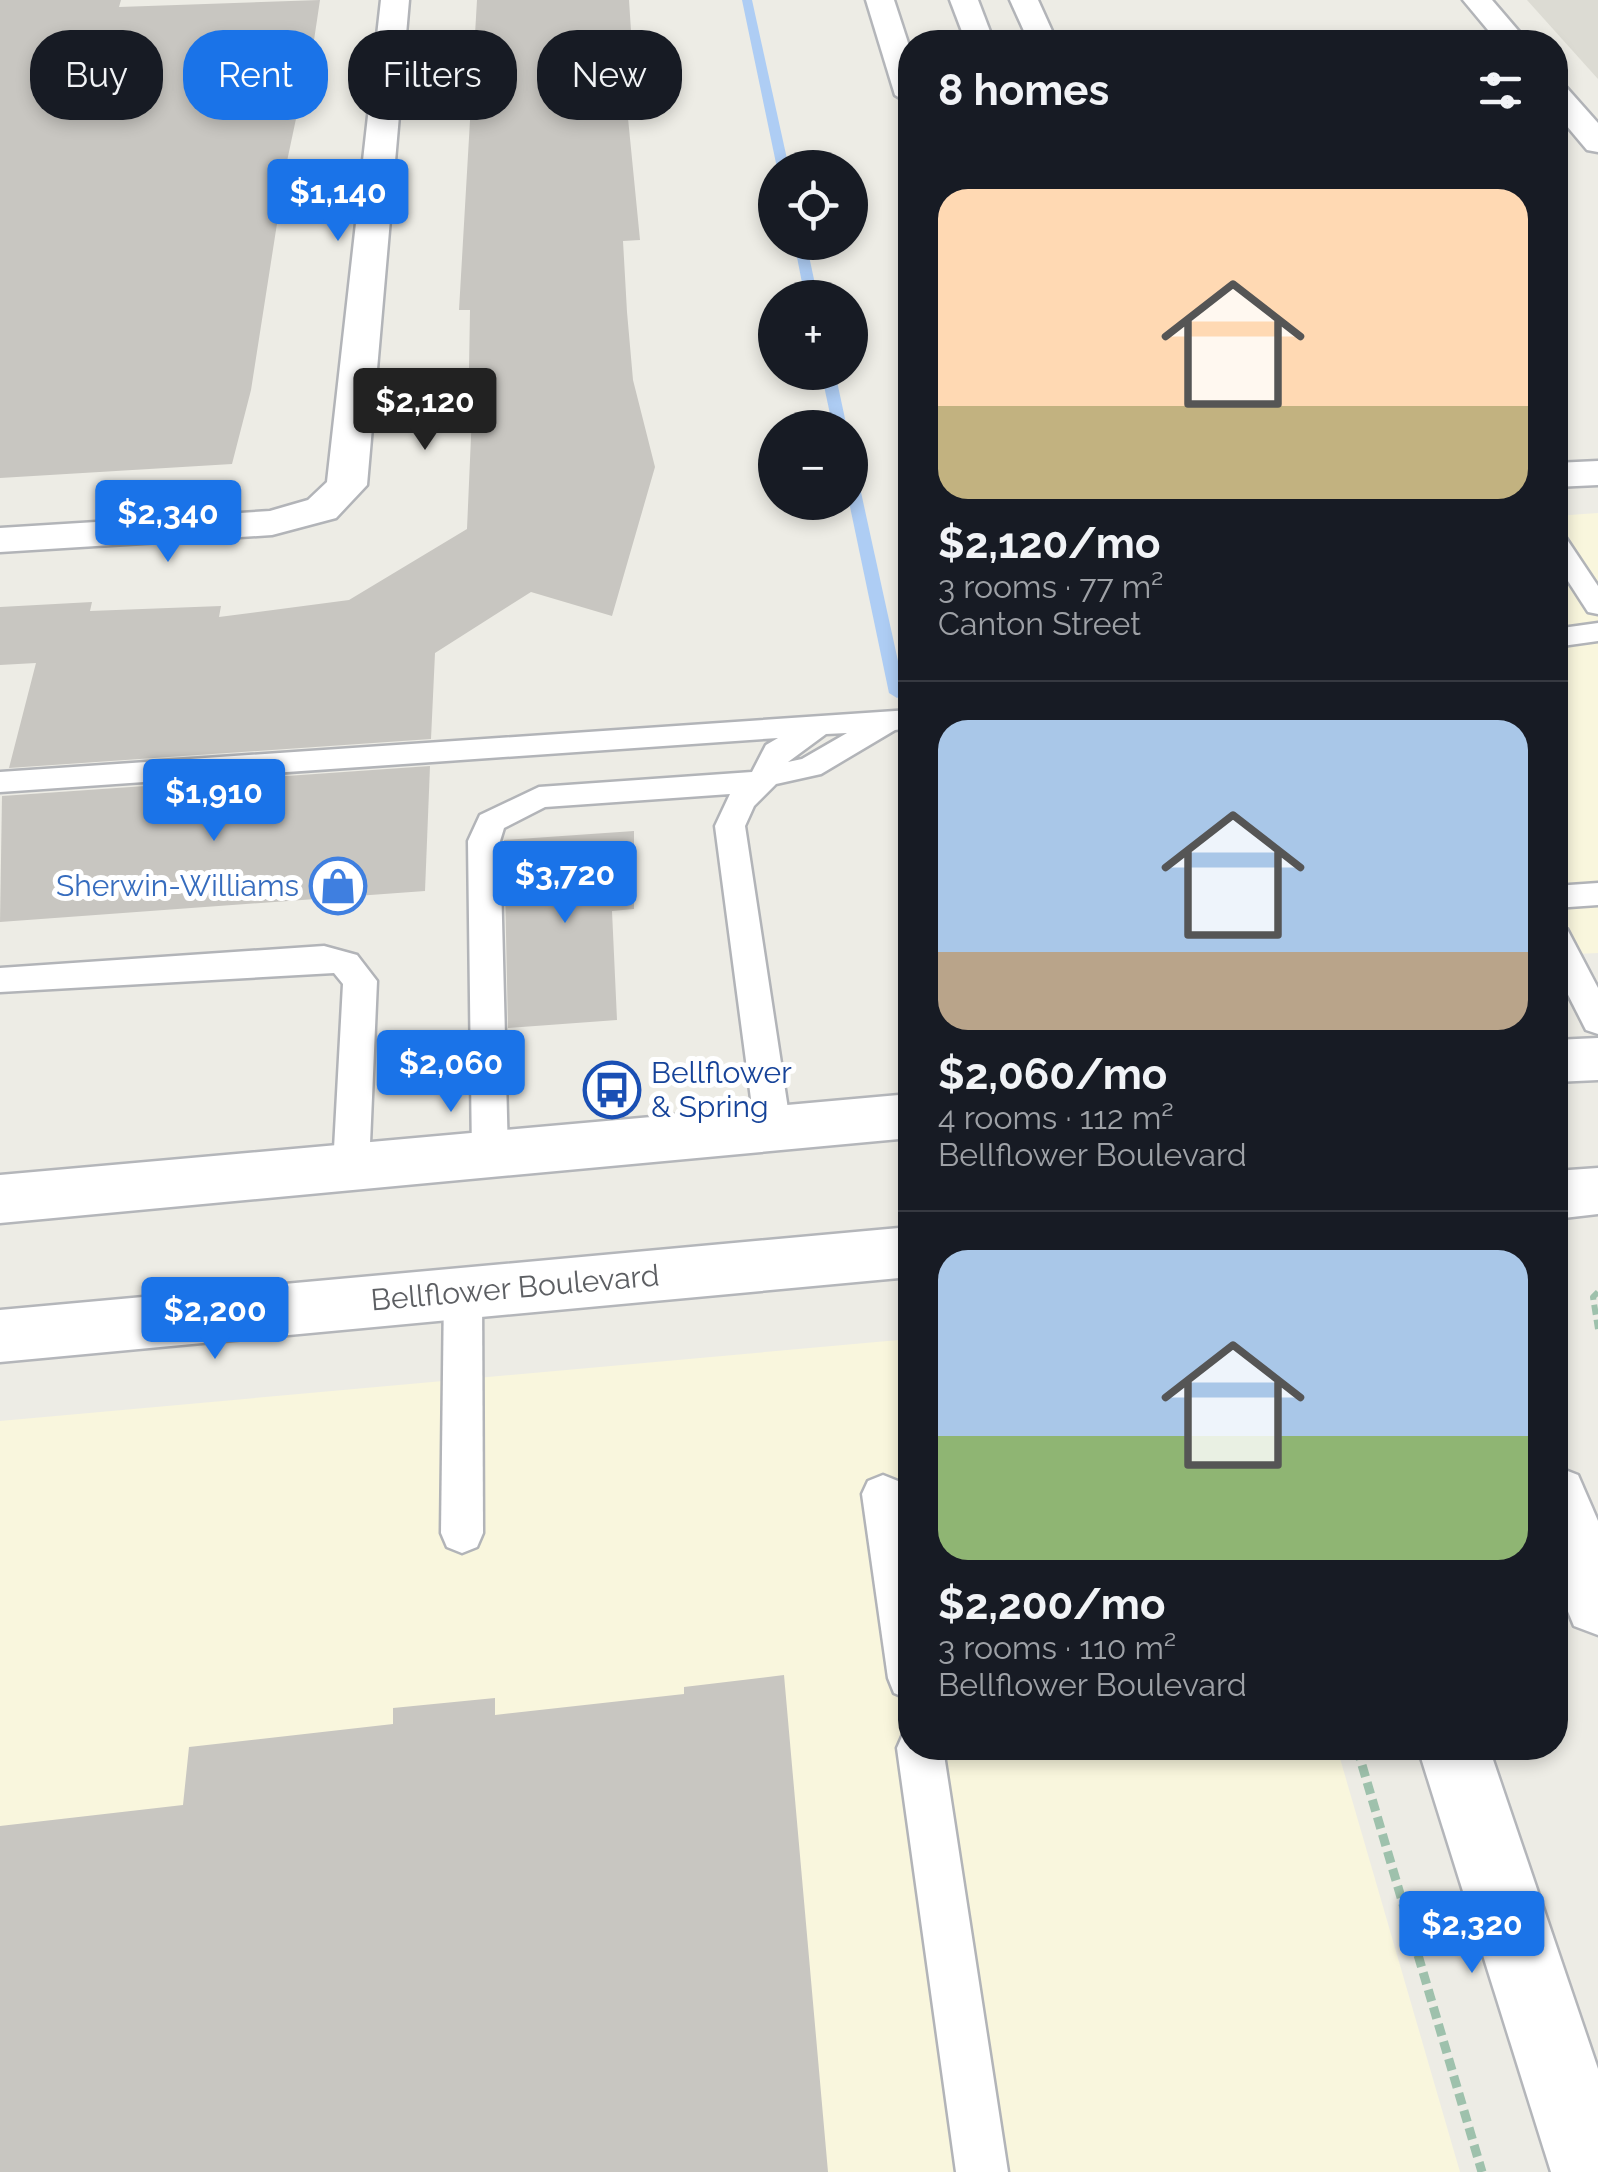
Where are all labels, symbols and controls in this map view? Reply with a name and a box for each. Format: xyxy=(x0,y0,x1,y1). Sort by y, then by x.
chip: Buy xyxy=(30,30,163,120)
chip: Rent xyxy=(183,30,328,120)
chip: Filters xyxy=(348,30,517,120)
chip: New xyxy=(537,30,682,120)
icon: filters xyxy=(1473,63,1528,118)
text: 8 homes xyxy=(938,66,1109,115)
map controls xyxy=(758,150,868,520)
button: locate xyxy=(758,150,868,260)
pin: $1,140 xyxy=(257,159,419,244)
text: $1,140 xyxy=(289,173,387,210)
icon: home xyxy=(1143,254,1323,434)
button: + xyxy=(758,280,868,390)
pin: $2,120 xyxy=(344,368,506,453)
text: $2,120 xyxy=(375,382,475,419)
button: − xyxy=(758,410,868,520)
pin: $2,340 xyxy=(87,480,249,565)
text: $2,340 xyxy=(117,494,219,531)
text: $2,120/mo xyxy=(938,519,1160,568)
text: 3 rooms · 77 m² xyxy=(938,568,1164,605)
text: Canton Street xyxy=(938,605,1141,642)
pin: $1,910 xyxy=(133,759,295,844)
text: $1,910 xyxy=(165,773,263,810)
icon: home xyxy=(1143,785,1323,965)
pin: $3,720 xyxy=(484,841,646,926)
text: $3,720 xyxy=(515,855,615,892)
shop icon: Sherwin-Williams xyxy=(308,856,368,916)
place label: Sherwin-Williams xyxy=(56,868,299,903)
pin: $2,060 xyxy=(370,1030,532,1115)
text: $2,060 xyxy=(399,1044,503,1081)
text: $2,060/mo xyxy=(938,1050,1167,1099)
place label: Bellflower & Spring xyxy=(651,1055,792,1124)
bus stop icon: Bellflower & Spring xyxy=(582,1060,642,1120)
text: 4 rooms · 112 m² xyxy=(938,1099,1174,1136)
text: Bellflower Boulevard xyxy=(938,1136,1247,1173)
street label: Bellflower Boulevard xyxy=(369,1257,661,1318)
pin: $2,200 xyxy=(134,1277,296,1362)
text: $2,200 xyxy=(163,1291,267,1328)
icon: home xyxy=(1143,1315,1323,1495)
text: $2,200/mo xyxy=(938,1580,1165,1629)
text: 3 rooms · 110 m² xyxy=(938,1629,1176,1666)
text: Bellflower Boulevard xyxy=(938,1666,1247,1703)
pin: $2,320 xyxy=(1391,1891,1553,1976)
text: $2,320 xyxy=(1421,1905,1523,1942)

